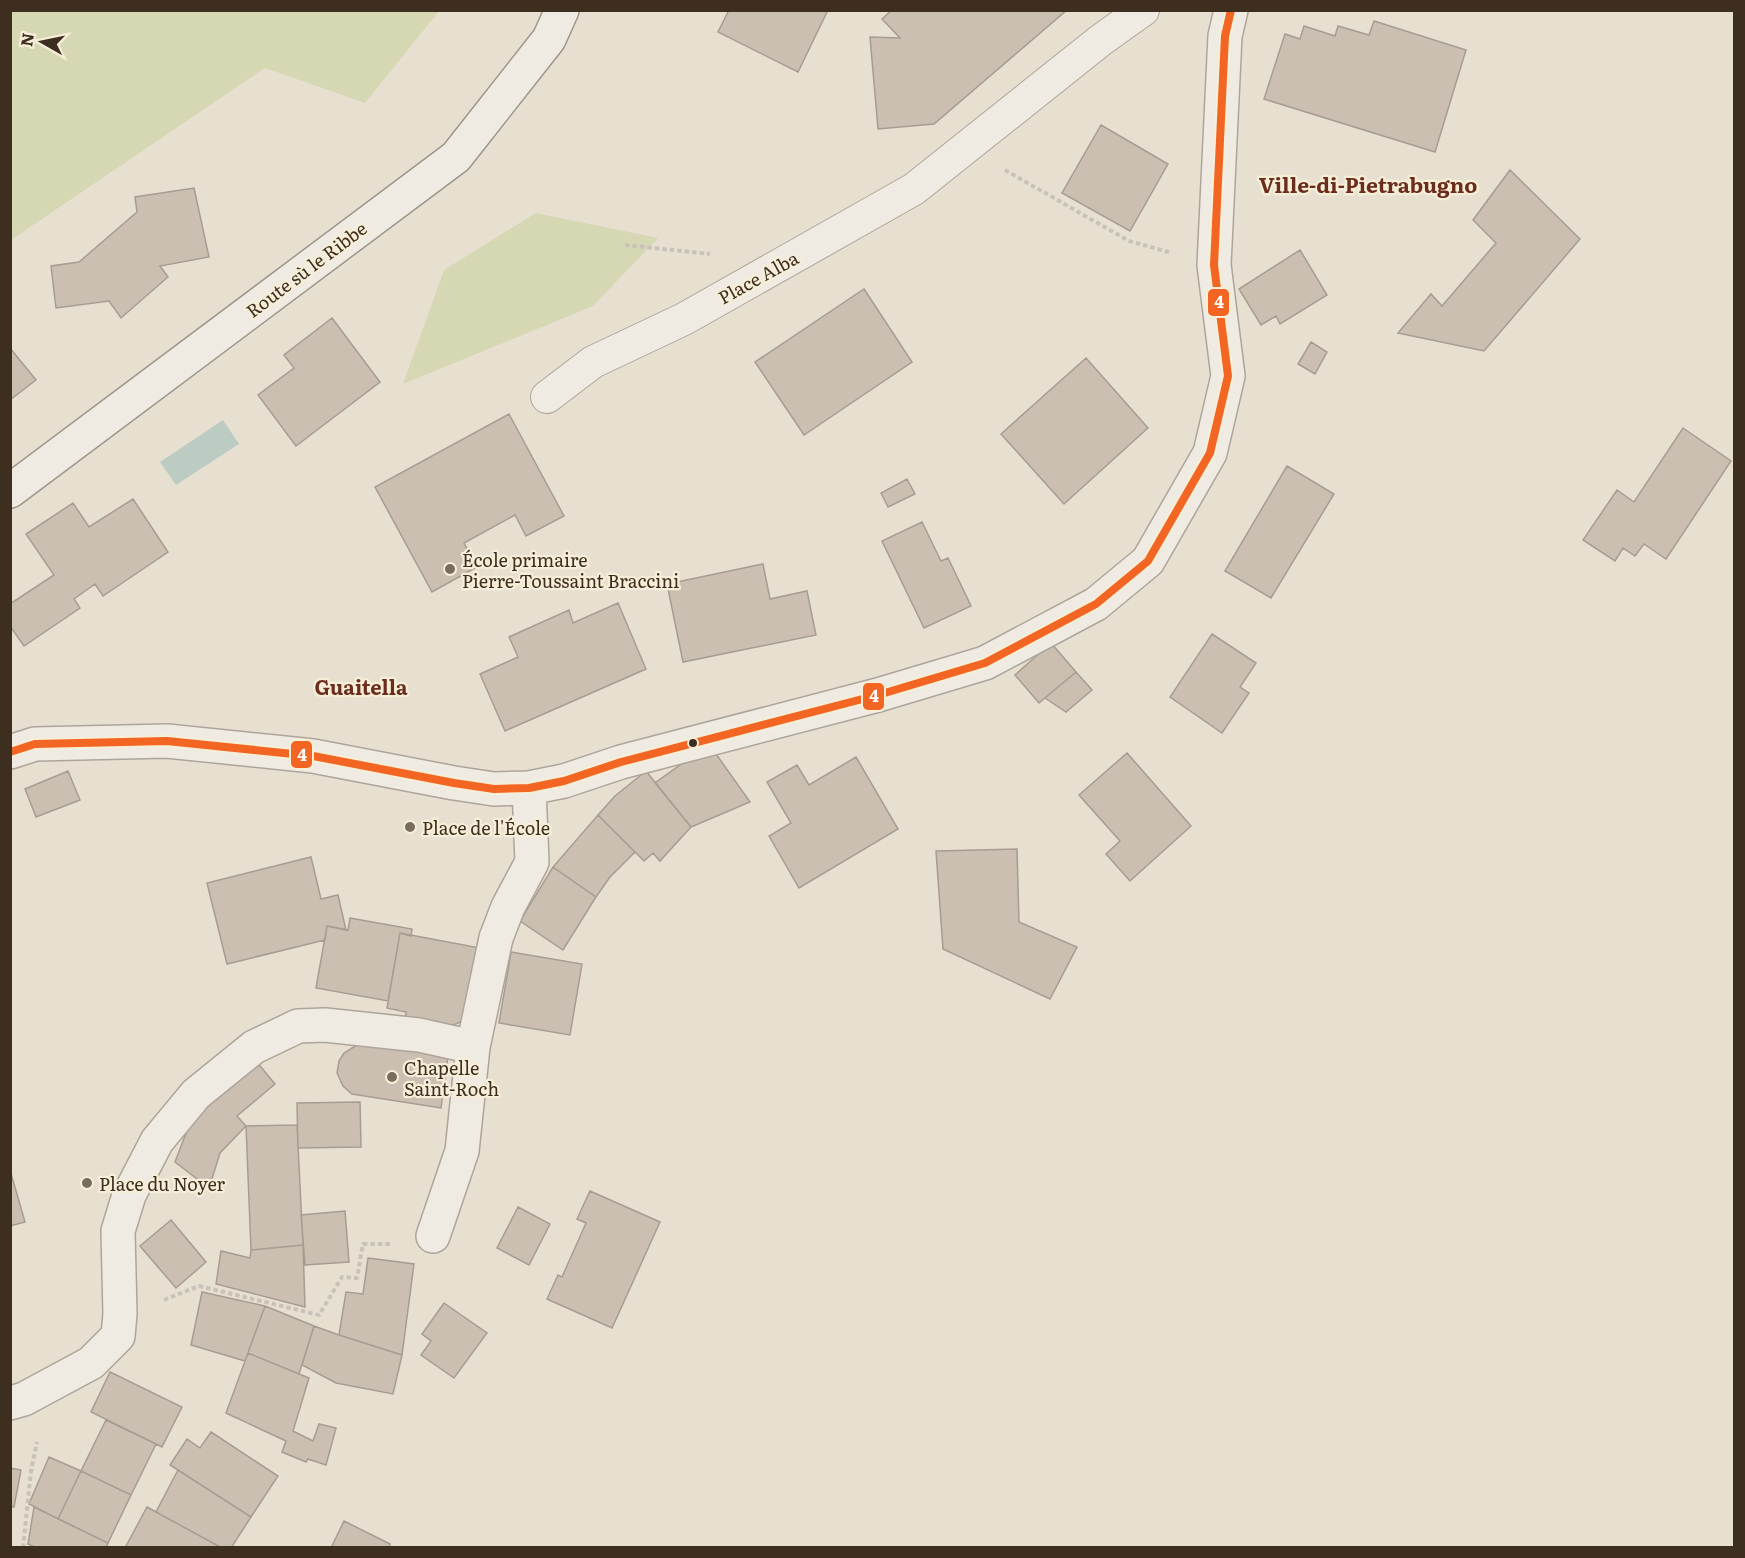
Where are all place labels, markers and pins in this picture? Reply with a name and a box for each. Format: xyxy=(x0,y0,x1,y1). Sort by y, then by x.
place label: École primaire Pierre-Toussaint Braccini xyxy=(462,546,679,594)
marker: École primaire Pierre-Toussaint Braccini xyxy=(443,562,457,576)
unlabelled marker xyxy=(687,737,699,749)
place label: Place de l'École xyxy=(422,814,550,841)
marker: Place de l'École xyxy=(403,820,417,834)
place label: Chapelle Saint-Roch xyxy=(404,1054,499,1102)
marker: Chapelle Saint-Roch xyxy=(385,1070,399,1084)
place label: Place du Noyer xyxy=(99,1170,226,1197)
marker: Place du Noyer xyxy=(80,1176,94,1190)

